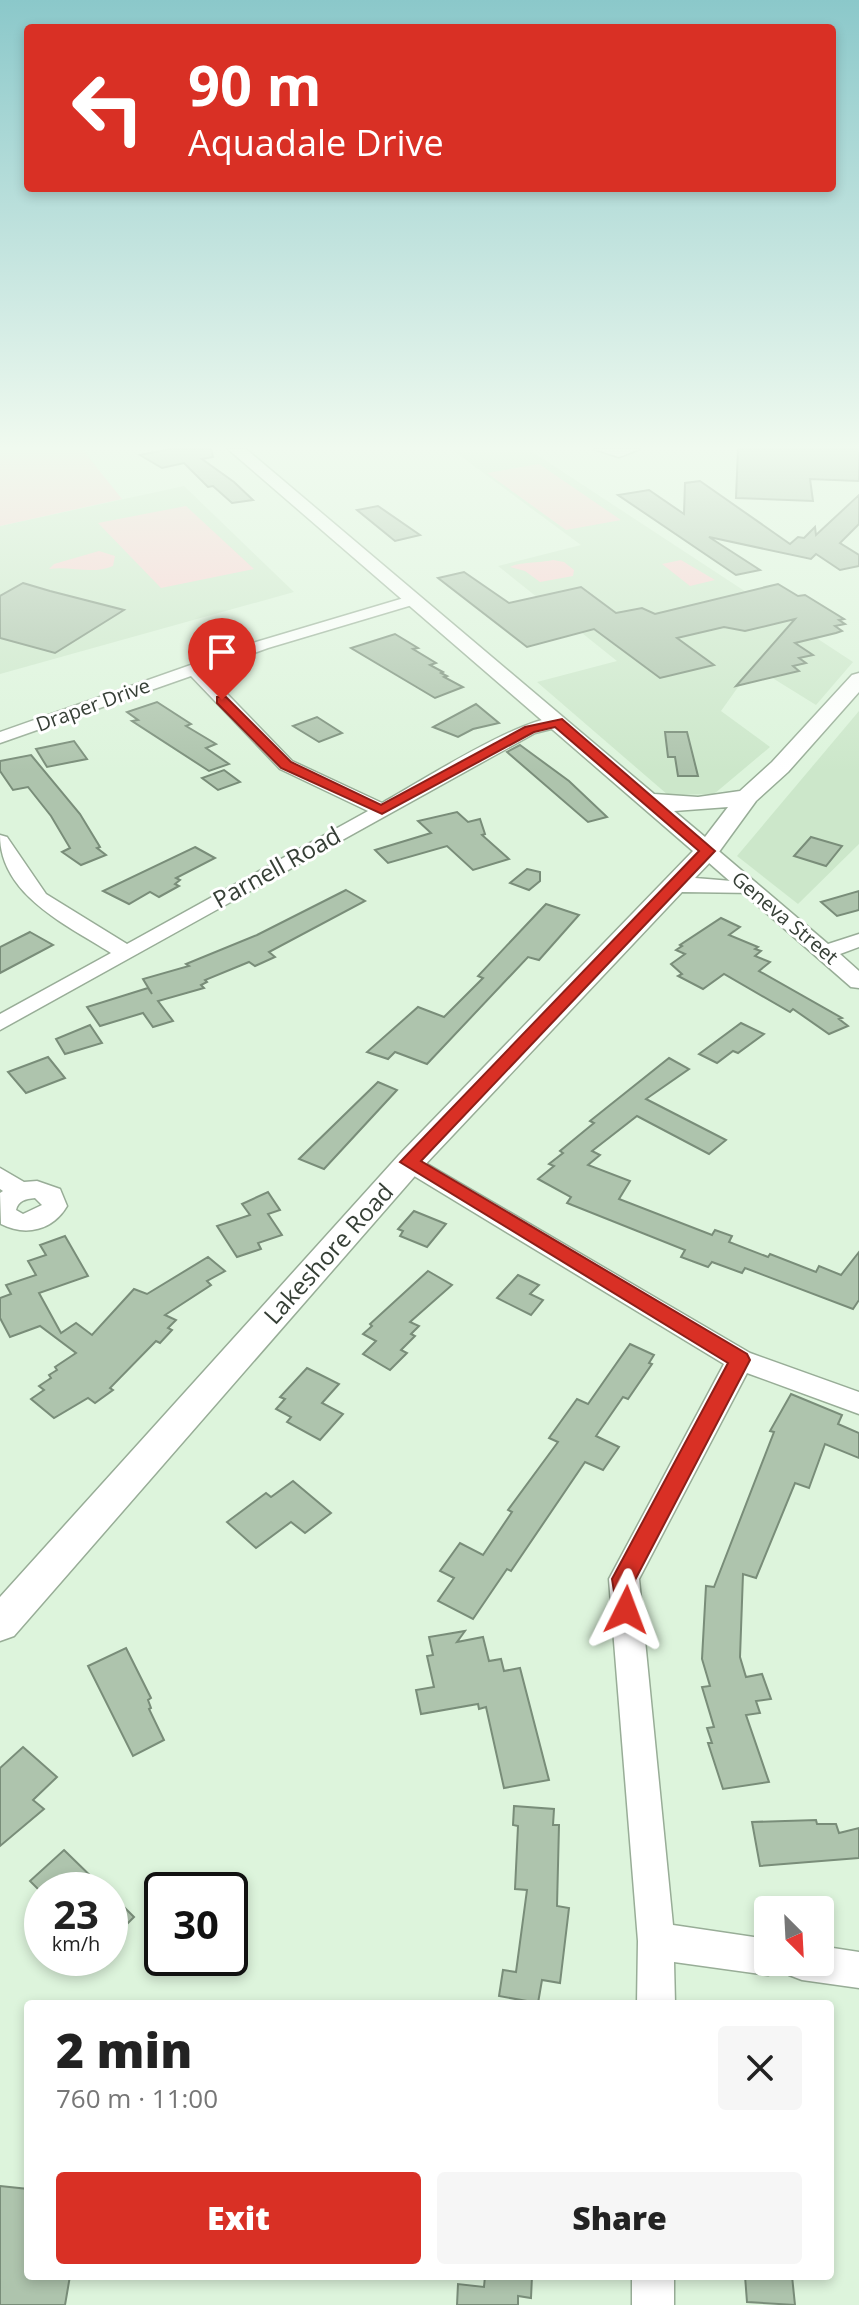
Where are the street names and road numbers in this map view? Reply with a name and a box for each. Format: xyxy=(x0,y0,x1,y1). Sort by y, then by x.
street label: Draper Drive xyxy=(32,671,154,738)
street label: Parnell Road xyxy=(206,818,346,915)
street label: Geneva Street xyxy=(726,865,844,970)
street label: Lakeshore Road xyxy=(256,1175,400,1331)

